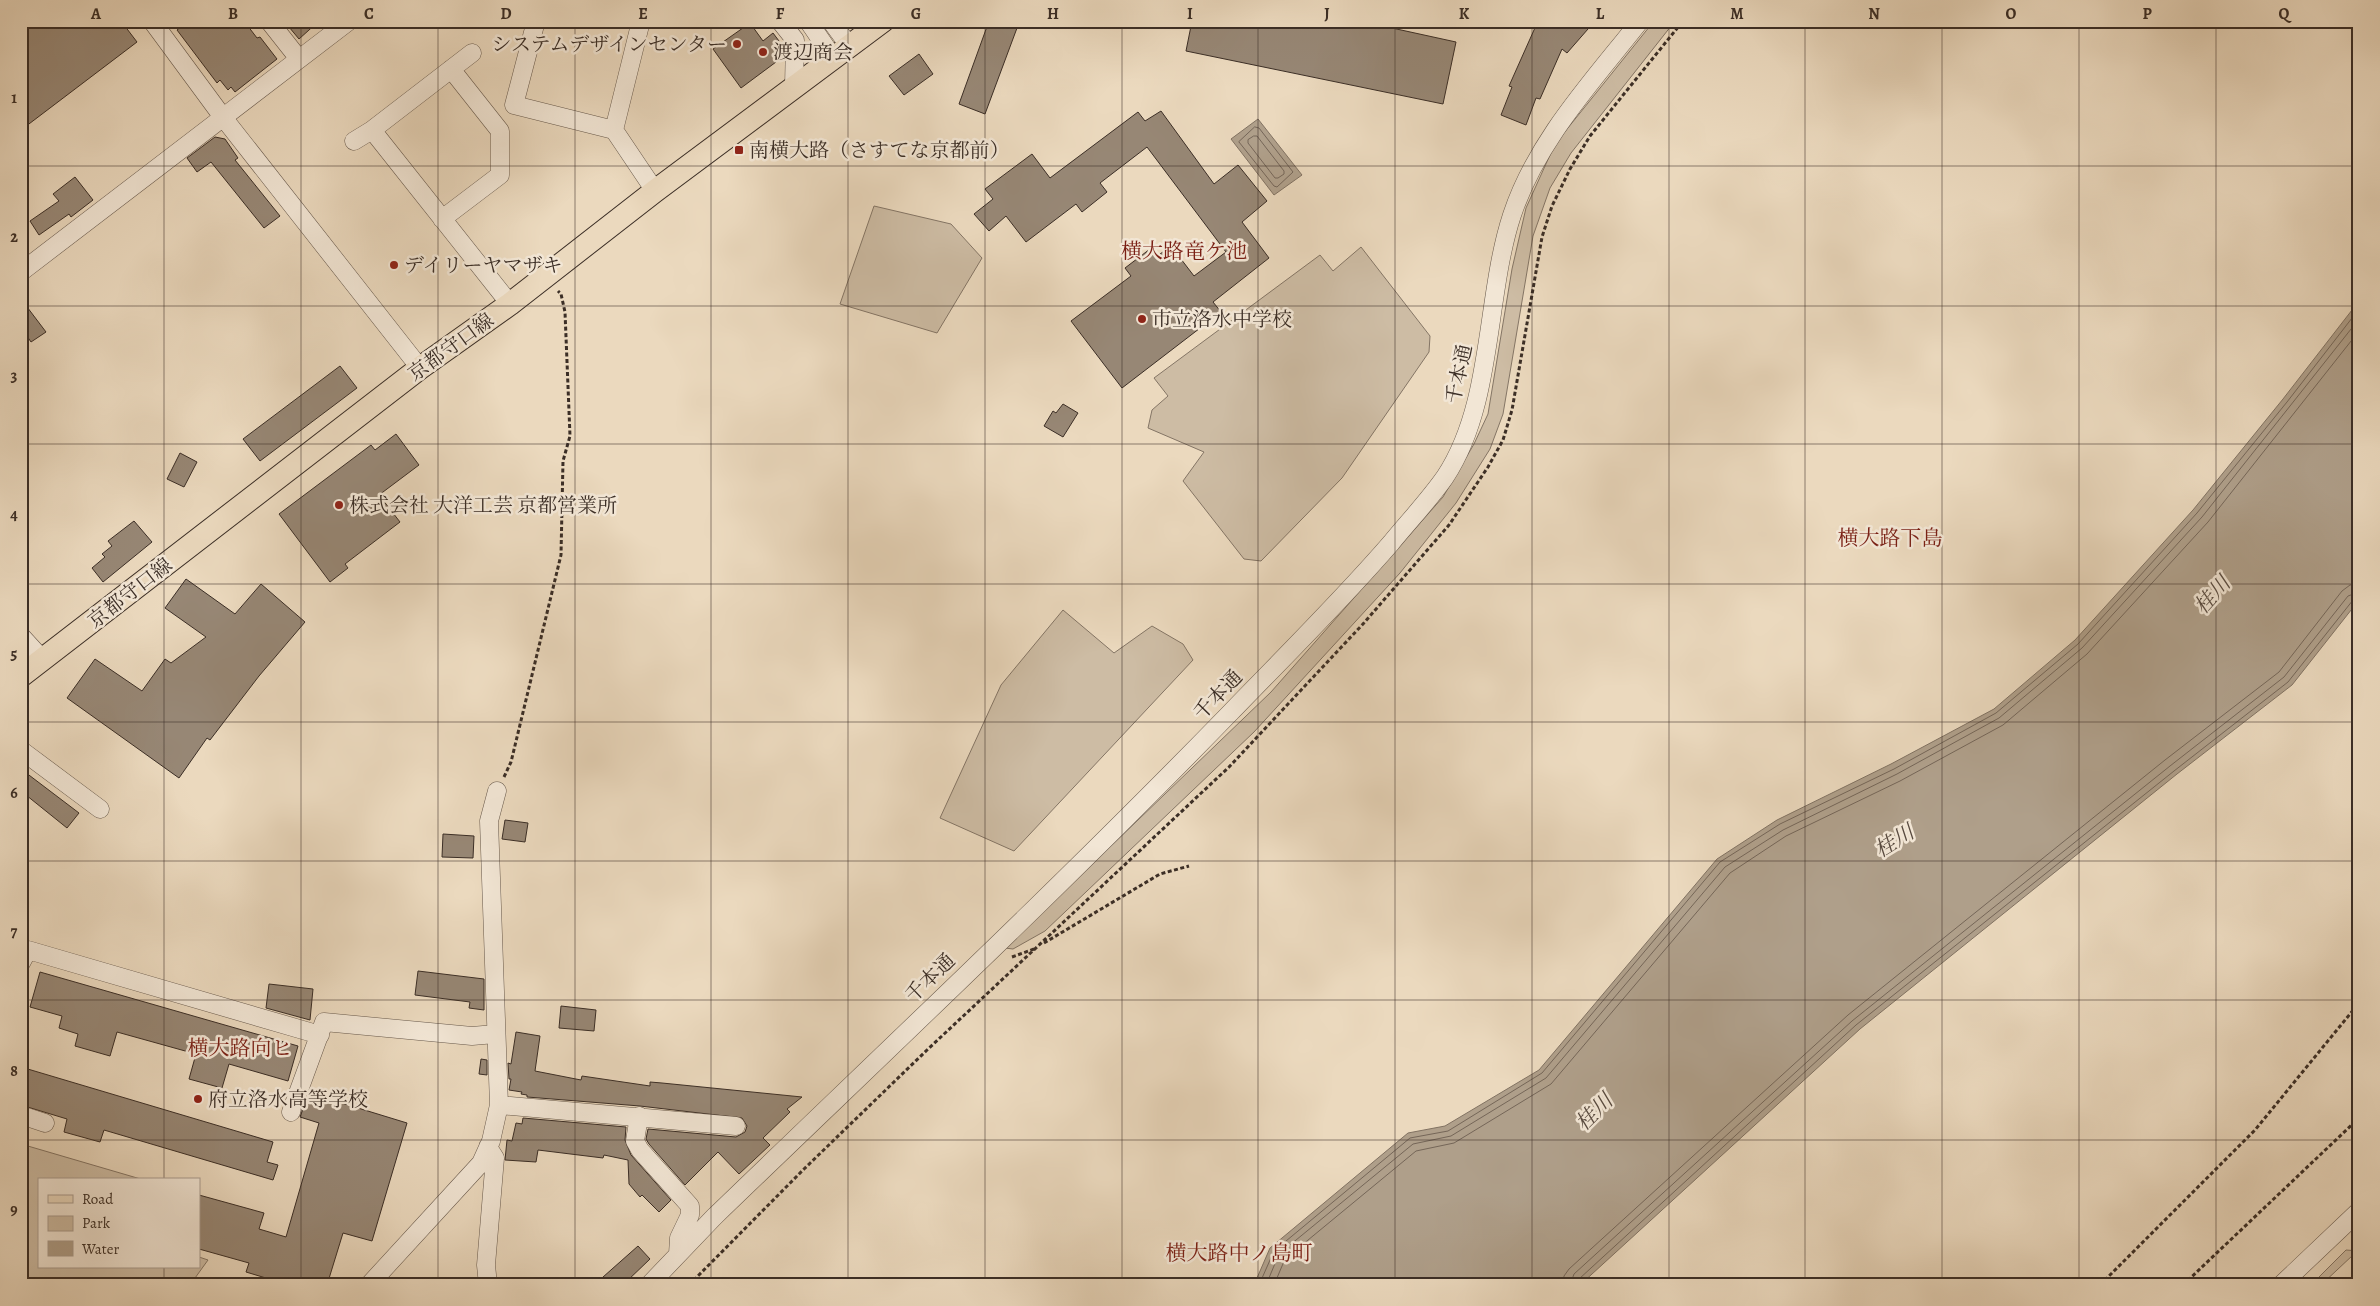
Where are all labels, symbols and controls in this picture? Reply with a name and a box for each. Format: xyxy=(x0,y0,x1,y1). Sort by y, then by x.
text: A xyxy=(90,3,102,25)
text: B xyxy=(228,3,238,25)
text: C xyxy=(364,3,374,25)
text: D xyxy=(500,3,512,25)
text: E xyxy=(638,3,648,25)
text: F xyxy=(776,3,785,25)
text: G xyxy=(911,3,921,25)
text: H xyxy=(1047,3,1059,25)
text: I xyxy=(1187,3,1193,25)
text: J xyxy=(1324,3,1330,25)
text: K xyxy=(1459,3,1470,25)
text: L xyxy=(1596,3,1605,25)
text: M xyxy=(1730,3,1744,25)
text: N xyxy=(1868,3,1880,25)
text: O xyxy=(2006,3,2017,25)
text: P xyxy=(2142,3,2152,25)
text: Q xyxy=(2279,3,2293,25)
place label: システムデザインセンター xyxy=(492,31,727,58)
marker: システムデザインセンター xyxy=(731,38,743,50)
place label: 渡辺商会 xyxy=(773,39,853,66)
marker: 渡辺商会 xyxy=(757,46,769,58)
text: 1 xyxy=(11,87,17,109)
place label: 南横大路（さすてな京都前） xyxy=(749,137,1010,164)
marker: 南横大路（さすてな京都前） xyxy=(733,144,745,156)
text: 2 xyxy=(10,226,18,248)
district label: 横大路竜ケ池 xyxy=(1121,237,1247,265)
place label: デイリーヤマザキ xyxy=(404,252,563,279)
marker: デイリーヤマザキ xyxy=(388,259,400,271)
place label: 市立洛水中学校 xyxy=(1152,306,1292,333)
street label: 京都守口線 xyxy=(403,307,499,387)
marker: 市立洛水中学校 xyxy=(1136,313,1148,325)
street label: 千本通 xyxy=(1440,342,1478,406)
text: 3 xyxy=(11,365,18,387)
place label: 株式会社 大洋工芸 京都営業所 xyxy=(349,492,617,519)
marker: 株式会社 大洋工芸 京都営業所 xyxy=(333,499,345,511)
text: 4 xyxy=(10,504,18,526)
district label: 横大路下島 xyxy=(1838,524,1943,552)
street label: 京都守口線 xyxy=(82,552,178,634)
water label: 桂川 xyxy=(2188,569,2238,620)
text: 5 xyxy=(11,643,18,665)
street label: 千本通 xyxy=(1187,664,1249,726)
text: 6 xyxy=(10,782,18,804)
water label: 桂川 xyxy=(1869,817,1921,864)
text: 7 xyxy=(11,921,18,943)
street label: 千本通 xyxy=(899,947,961,1009)
district label: 横大路向ヒ xyxy=(188,1034,293,1062)
text: 8 xyxy=(10,1060,18,1082)
place label: 府立洛水高等学校 xyxy=(208,1086,368,1113)
water label: 桂川 xyxy=(1569,1086,1620,1137)
marker: 府立洛水高等学校 xyxy=(192,1093,204,1105)
legend xyxy=(38,1178,200,1268)
text: Road xyxy=(82,1189,114,1209)
text: 9 xyxy=(10,1199,18,1221)
text: Park xyxy=(82,1213,111,1233)
text: Water xyxy=(81,1239,119,1259)
district label: 横大路中ノ島町 xyxy=(1166,1239,1313,1267)

